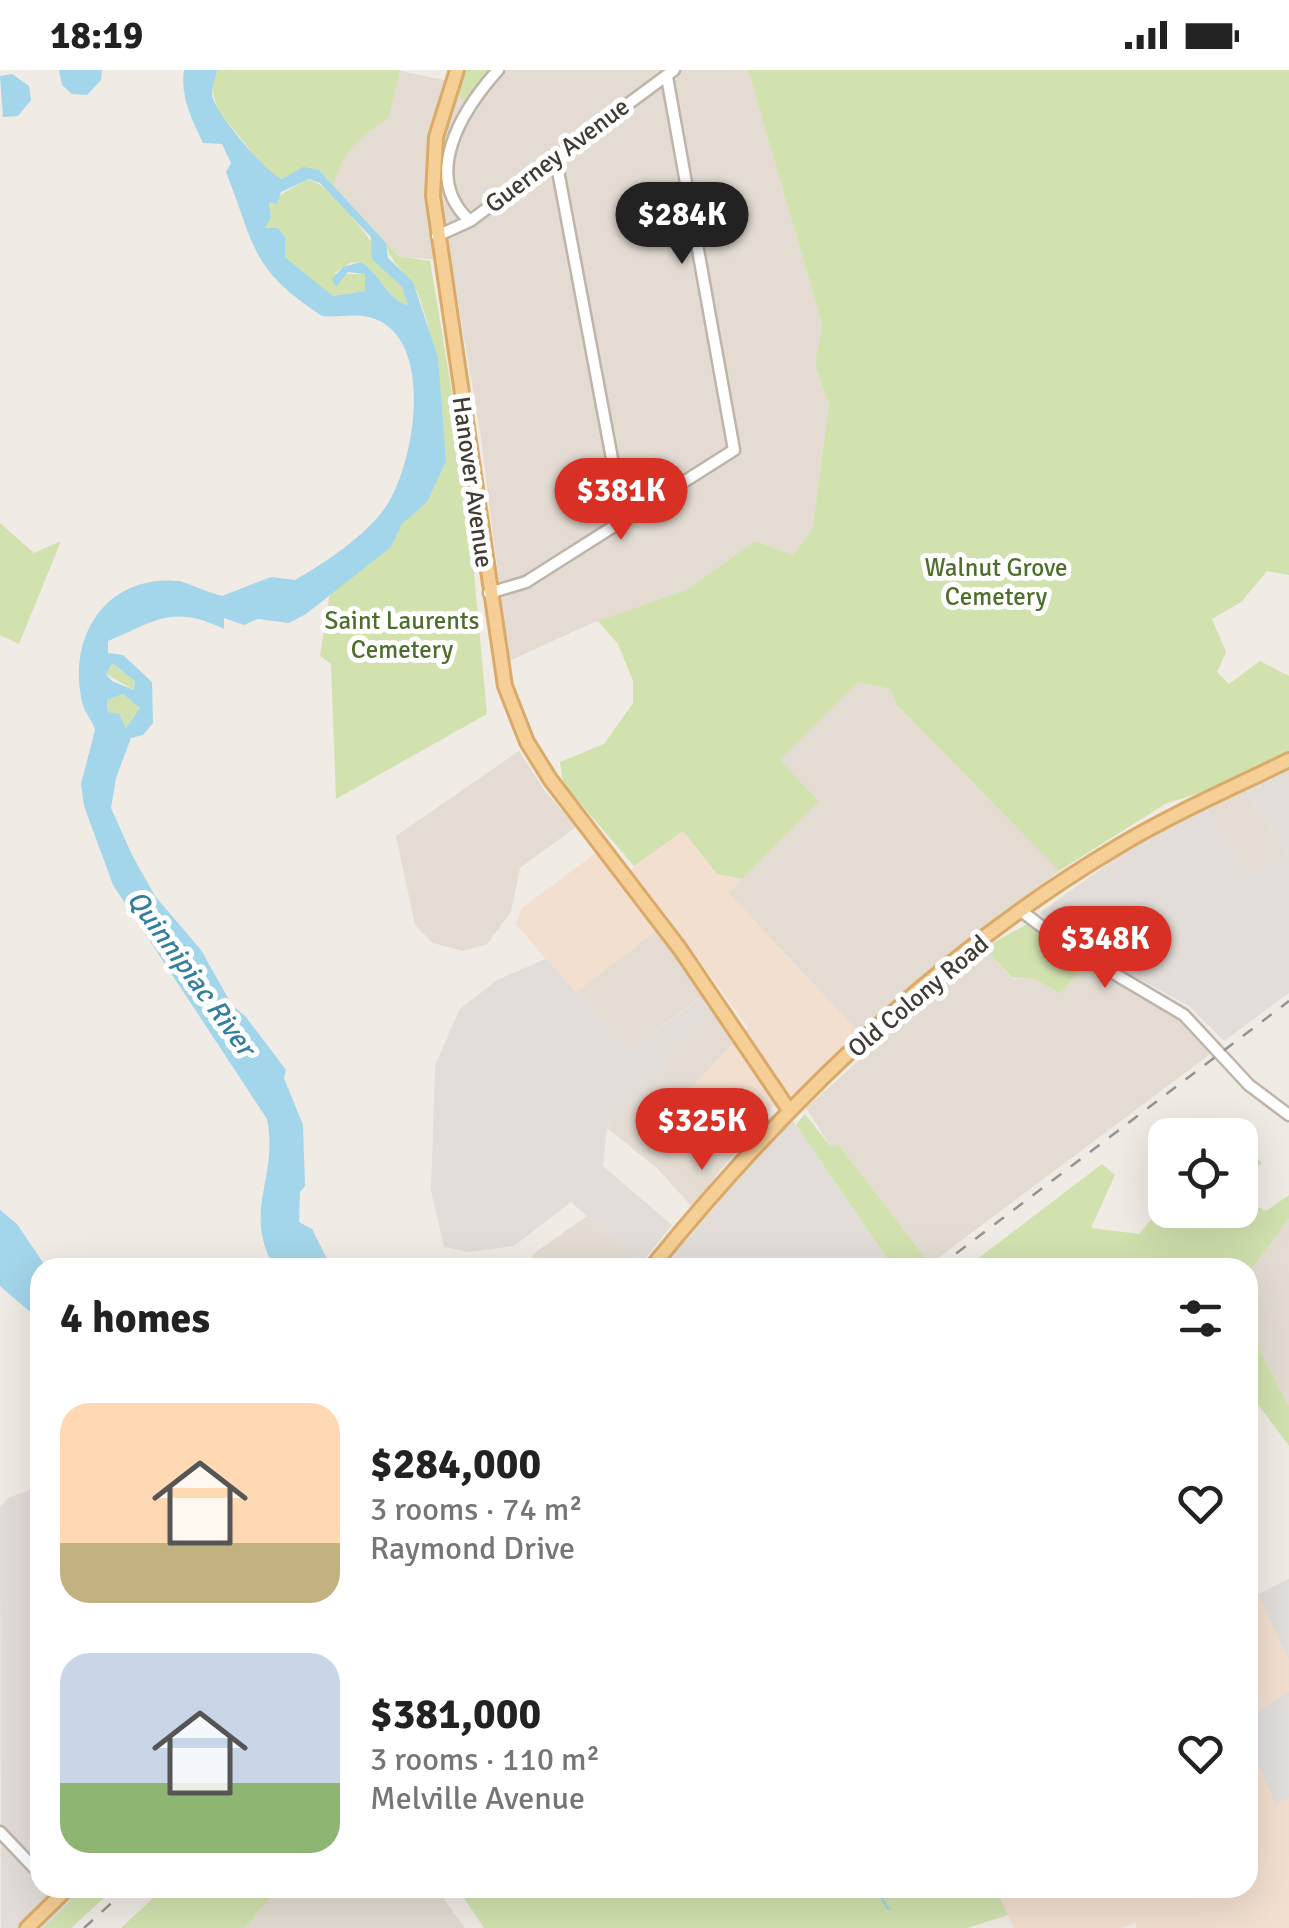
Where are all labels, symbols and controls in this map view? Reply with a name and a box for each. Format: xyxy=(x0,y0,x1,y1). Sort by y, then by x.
text: 18:19 xyxy=(50,12,143,59)
street label: Guerney Avenue xyxy=(479,91,635,219)
pin: $284K xyxy=(612,182,752,267)
text: $284K xyxy=(638,195,726,234)
street label: Hanover Avenue xyxy=(446,394,500,570)
pin: $381K xyxy=(551,458,691,543)
text: $381K xyxy=(577,471,665,510)
park label: Walnut Grove Cemetery xyxy=(924,552,1068,612)
park label: Saint Laurents Cemetery xyxy=(325,605,480,665)
water label: Quinnipiac River xyxy=(120,884,264,1065)
pin: $348K xyxy=(1035,906,1175,991)
text: $348K xyxy=(1061,919,1149,958)
street label: Old Colony Road xyxy=(841,928,995,1064)
pin: $325K xyxy=(632,1088,772,1173)
text: $325K xyxy=(658,1101,746,1140)
map controls xyxy=(1148,1118,1258,1228)
button: locate xyxy=(1148,1118,1258,1228)
icon: filters xyxy=(1173,1291,1228,1346)
text: 4 homes xyxy=(60,1293,210,1344)
text: $284,000 xyxy=(370,1439,541,1490)
icon: home xyxy=(140,1443,260,1563)
icon: heart xyxy=(1173,1476,1228,1531)
text: 3 rooms · 74 m² xyxy=(370,1490,583,1529)
text: Raymond Drive xyxy=(370,1529,575,1568)
text: $381,000 xyxy=(370,1689,541,1740)
icon: home xyxy=(140,1693,260,1813)
icon: heart xyxy=(1173,1726,1228,1781)
text: 3 rooms · 110 m² xyxy=(370,1740,600,1779)
text: Melville Avenue xyxy=(370,1779,585,1818)

